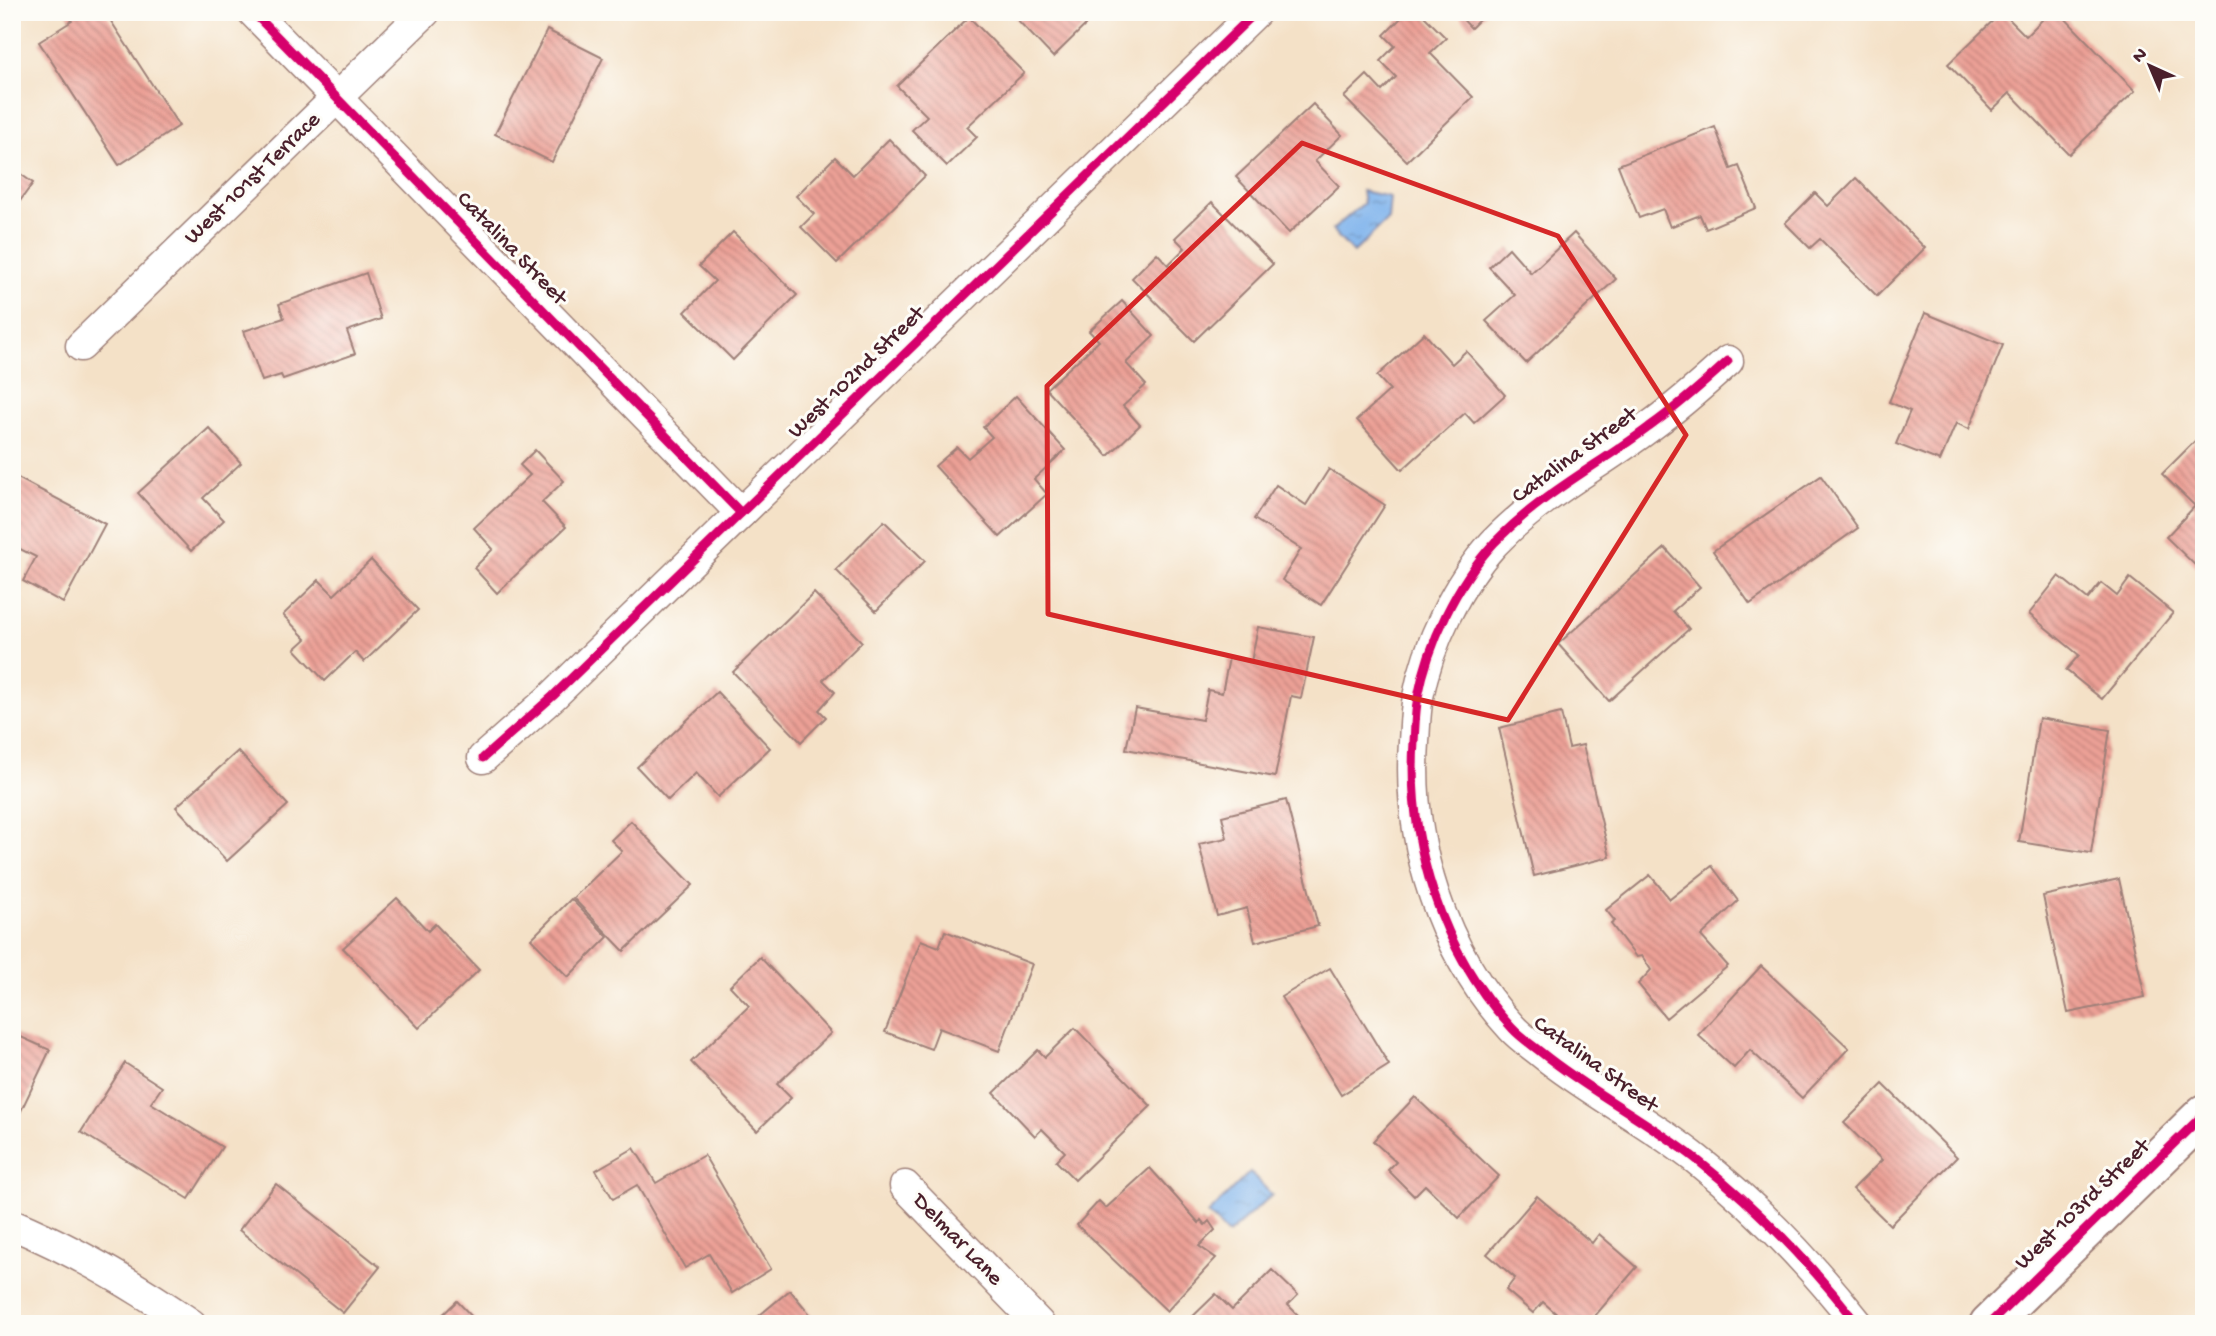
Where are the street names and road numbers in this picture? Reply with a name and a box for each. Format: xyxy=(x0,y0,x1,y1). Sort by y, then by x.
street label: West 101st Terrace xyxy=(179,106,328,251)
street label: Catalina Street xyxy=(450,186,573,313)
street label: West 102nd Street xyxy=(783,300,932,445)
street label: Catalina Street xyxy=(1507,401,1644,510)
street label: Catalina Street xyxy=(1527,1011,1664,1120)
street label: West 103rd Street xyxy=(2010,1133,2157,1276)
street label: Delmar Lane xyxy=(905,1187,1009,1293)

